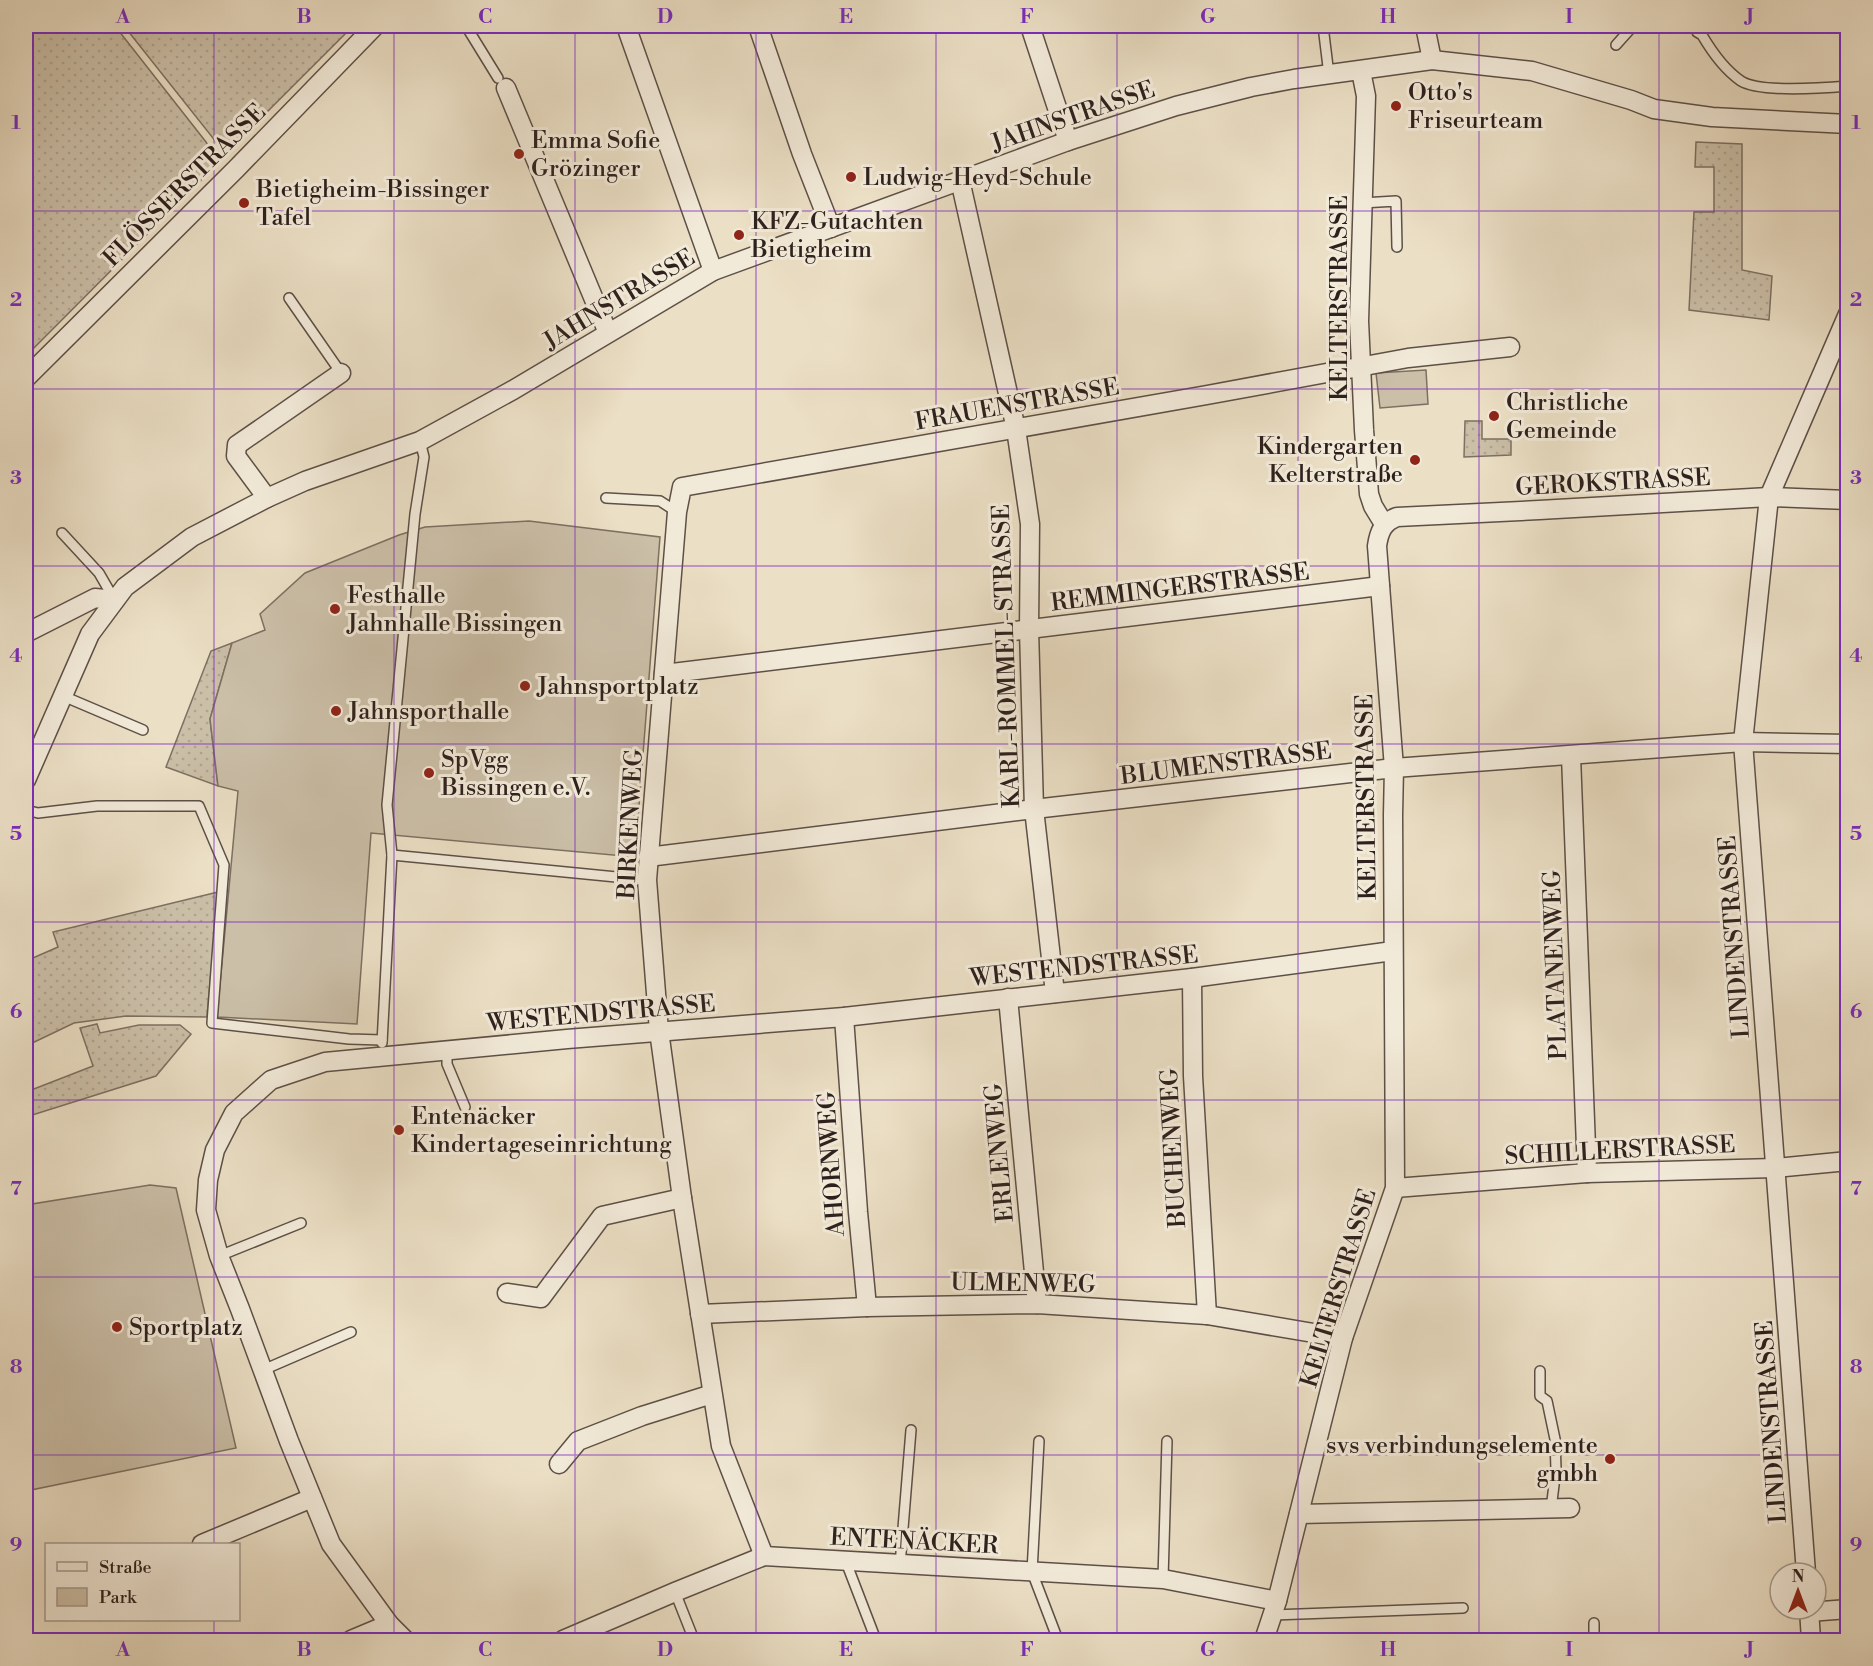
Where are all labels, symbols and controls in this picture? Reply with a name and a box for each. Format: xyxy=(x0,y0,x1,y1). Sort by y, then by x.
text: A xyxy=(115,5,131,30)
text: B xyxy=(296,5,312,30)
text: C xyxy=(478,5,492,30)
text: D xyxy=(657,5,673,30)
text: E xyxy=(839,5,853,30)
text: F xyxy=(1020,5,1034,30)
text: G xyxy=(1200,5,1216,30)
text: H xyxy=(1380,5,1397,30)
text: I xyxy=(1565,5,1573,30)
text: J xyxy=(1743,5,1754,30)
street label: JAHNSTRASSE xyxy=(987,75,1159,159)
place label: Otto's Friseurteam xyxy=(1408,78,1543,136)
street label: FLÖSSERSTRASSE xyxy=(96,97,273,274)
marker: Otto's Friseurteam xyxy=(1389,99,1403,113)
text: 1 xyxy=(11,111,21,136)
text: 1 xyxy=(1851,111,1861,136)
place label: Emma Sofie Grözinger xyxy=(531,126,660,184)
marker: Emma Sofie Grözinger xyxy=(512,147,526,161)
place label: Ludwig-Heyd-Schule xyxy=(863,163,1092,193)
marker: Ludwig-Heyd-Schule xyxy=(844,170,858,184)
place label: Bietigheim-Bissinger Tafel xyxy=(255,175,489,233)
street label: KELTERSTRASSE xyxy=(1325,195,1355,401)
marker: Bietigheim-Bissinger Tafel xyxy=(237,196,251,210)
place label: KFZ-Gutachten Bietigheim xyxy=(750,207,923,265)
marker: KFZ-Gutachten Bietigheim xyxy=(732,228,746,242)
street label: JAHNSTRASSE xyxy=(538,243,701,357)
text: 2 xyxy=(10,288,22,313)
text: 2 xyxy=(1850,288,1862,313)
street label: FRAUENSTRASSE xyxy=(913,372,1122,438)
place label: Christliche Gemeinde xyxy=(1506,388,1628,446)
marker: Christliche Gemeinde xyxy=(1487,409,1501,423)
place label: Kindergarten Kelterstraße xyxy=(1257,432,1403,490)
marker: Kindergarten Kelterstraße xyxy=(1408,453,1422,467)
street label: GEROKSTRASSE xyxy=(1515,463,1711,503)
text: 3 xyxy=(10,466,22,491)
text: 3 xyxy=(1850,466,1862,491)
street label: KARL-ROMMEL-STRASSE xyxy=(987,503,1027,809)
street label: REMMINGERSTRASSE xyxy=(1049,557,1311,619)
place label: Festhalle Jahnhalle Bissingen xyxy=(346,581,562,639)
marker: Festhalle Jahnhalle Bissingen xyxy=(328,602,342,616)
text: 4 xyxy=(9,644,23,669)
text: 4 xyxy=(1849,644,1863,669)
place label: Jahnsportplatz xyxy=(536,672,698,702)
marker: Jahnsportplatz xyxy=(518,679,532,693)
street label: KELTERSTRASSE xyxy=(1350,694,1384,900)
place label: Jahnsporthalle xyxy=(347,697,509,727)
marker: Jahnsporthalle xyxy=(329,704,343,718)
street label: BLUMENSTRASSE xyxy=(1118,736,1334,792)
place label: SpVgg Bissingen e.V. xyxy=(440,745,591,803)
street label: BIRKENWEG xyxy=(612,748,650,901)
marker: SpVgg Bissingen e.V. xyxy=(422,766,436,780)
text: 5 xyxy=(10,822,22,847)
text: 5 xyxy=(1850,822,1862,847)
street label: LINDENSTRASSE xyxy=(1713,834,1757,1039)
street label: PLATANENWEG xyxy=(1538,869,1574,1060)
street label: WESTENDSTRASSE xyxy=(967,940,1200,994)
street label: WESTENDSTRASSE xyxy=(484,989,717,1039)
text: 6 xyxy=(10,1000,23,1025)
text: 6 xyxy=(1850,1000,1863,1025)
street label: BUCHENWEG xyxy=(1155,1067,1193,1230)
street label: ERLENWEG xyxy=(979,1082,1021,1224)
street label: AHORNWEG xyxy=(812,1090,852,1238)
place label: Entenäcker Kindertageseinrichtung xyxy=(411,1102,672,1160)
marker: Entenäcker Kindertageseinrichtung xyxy=(392,1123,406,1137)
street label: SCHILLERSTRASSE xyxy=(1504,1130,1736,1172)
text: 7 xyxy=(10,1177,22,1202)
text: 7 xyxy=(1850,1177,1862,1202)
street label: KELTERSTRASSE xyxy=(1294,1185,1383,1391)
street label: ULMENWEG xyxy=(950,1268,1096,1300)
place label: Sportplatz xyxy=(129,1313,243,1343)
street label: LINDENSTRASSE xyxy=(1750,1319,1794,1524)
marker: Sportplatz xyxy=(110,1320,124,1334)
text: 8 xyxy=(10,1355,23,1380)
text: 8 xyxy=(1850,1355,1863,1380)
place label: svs verbindungselemente gmbh xyxy=(1326,1431,1598,1489)
marker: svs verbindungselemente gmbh xyxy=(1603,1452,1617,1466)
street label: ENTENÄCKER xyxy=(829,1522,1000,1561)
text: 9 xyxy=(10,1533,22,1558)
text: 9 xyxy=(1850,1533,1862,1558)
legend xyxy=(45,1543,240,1621)
text: Straße xyxy=(99,1556,152,1579)
north arrow xyxy=(1768,1561,1828,1621)
text: N xyxy=(1792,1567,1805,1587)
text: Park xyxy=(99,1586,138,1609)
text: A xyxy=(115,1638,131,1663)
text: B xyxy=(296,1638,312,1663)
text: C xyxy=(478,1638,492,1663)
text: D xyxy=(657,1638,673,1663)
text: E xyxy=(839,1638,853,1663)
text: F xyxy=(1020,1638,1034,1663)
text: G xyxy=(1200,1638,1216,1663)
text: H xyxy=(1380,1638,1397,1663)
text: I xyxy=(1565,1638,1573,1663)
text: J xyxy=(1743,1638,1754,1663)

